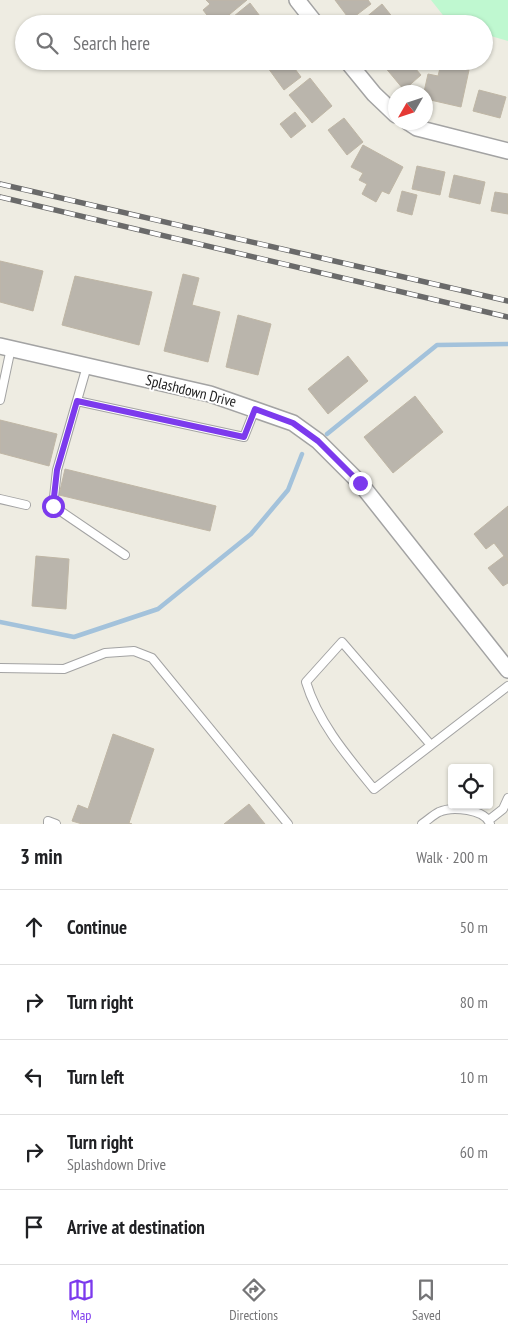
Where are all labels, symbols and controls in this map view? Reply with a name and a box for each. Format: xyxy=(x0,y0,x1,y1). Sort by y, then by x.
search box xyxy=(15,15,493,70)
icon: search xyxy=(33,29,61,57)
text: Search here xyxy=(73,31,150,55)
north arrow xyxy=(388,85,433,130)
street label: Splashdown Drive xyxy=(144,370,238,411)
route end xyxy=(349,472,372,495)
route start xyxy=(42,495,65,518)
map controls xyxy=(448,764,493,809)
button: locate xyxy=(448,764,493,809)
text: 3 min xyxy=(20,843,62,870)
text: Walk · 200 m xyxy=(416,847,488,867)
icon: ahead xyxy=(20,913,48,941)
text: Continue xyxy=(67,915,127,939)
text: 50 m xyxy=(460,917,488,937)
icon: right xyxy=(20,988,48,1016)
text: Turn right xyxy=(67,990,133,1014)
text: 80 m xyxy=(460,992,488,1012)
icon: left xyxy=(20,1063,48,1091)
text: Turn left xyxy=(67,1065,124,1089)
text: 10 m xyxy=(460,1067,488,1087)
text: Turn right xyxy=(67,1130,133,1154)
icon: right xyxy=(20,1138,48,1166)
text: 60 m xyxy=(460,1142,488,1162)
text: Splashdown Drive xyxy=(67,1154,166,1174)
icon: arrive xyxy=(20,1213,48,1241)
text: Arrive at destination xyxy=(67,1215,205,1239)
tab: Map xyxy=(67,1276,95,1324)
tab: Directions xyxy=(229,1276,278,1324)
tab: Saved xyxy=(412,1276,441,1324)

